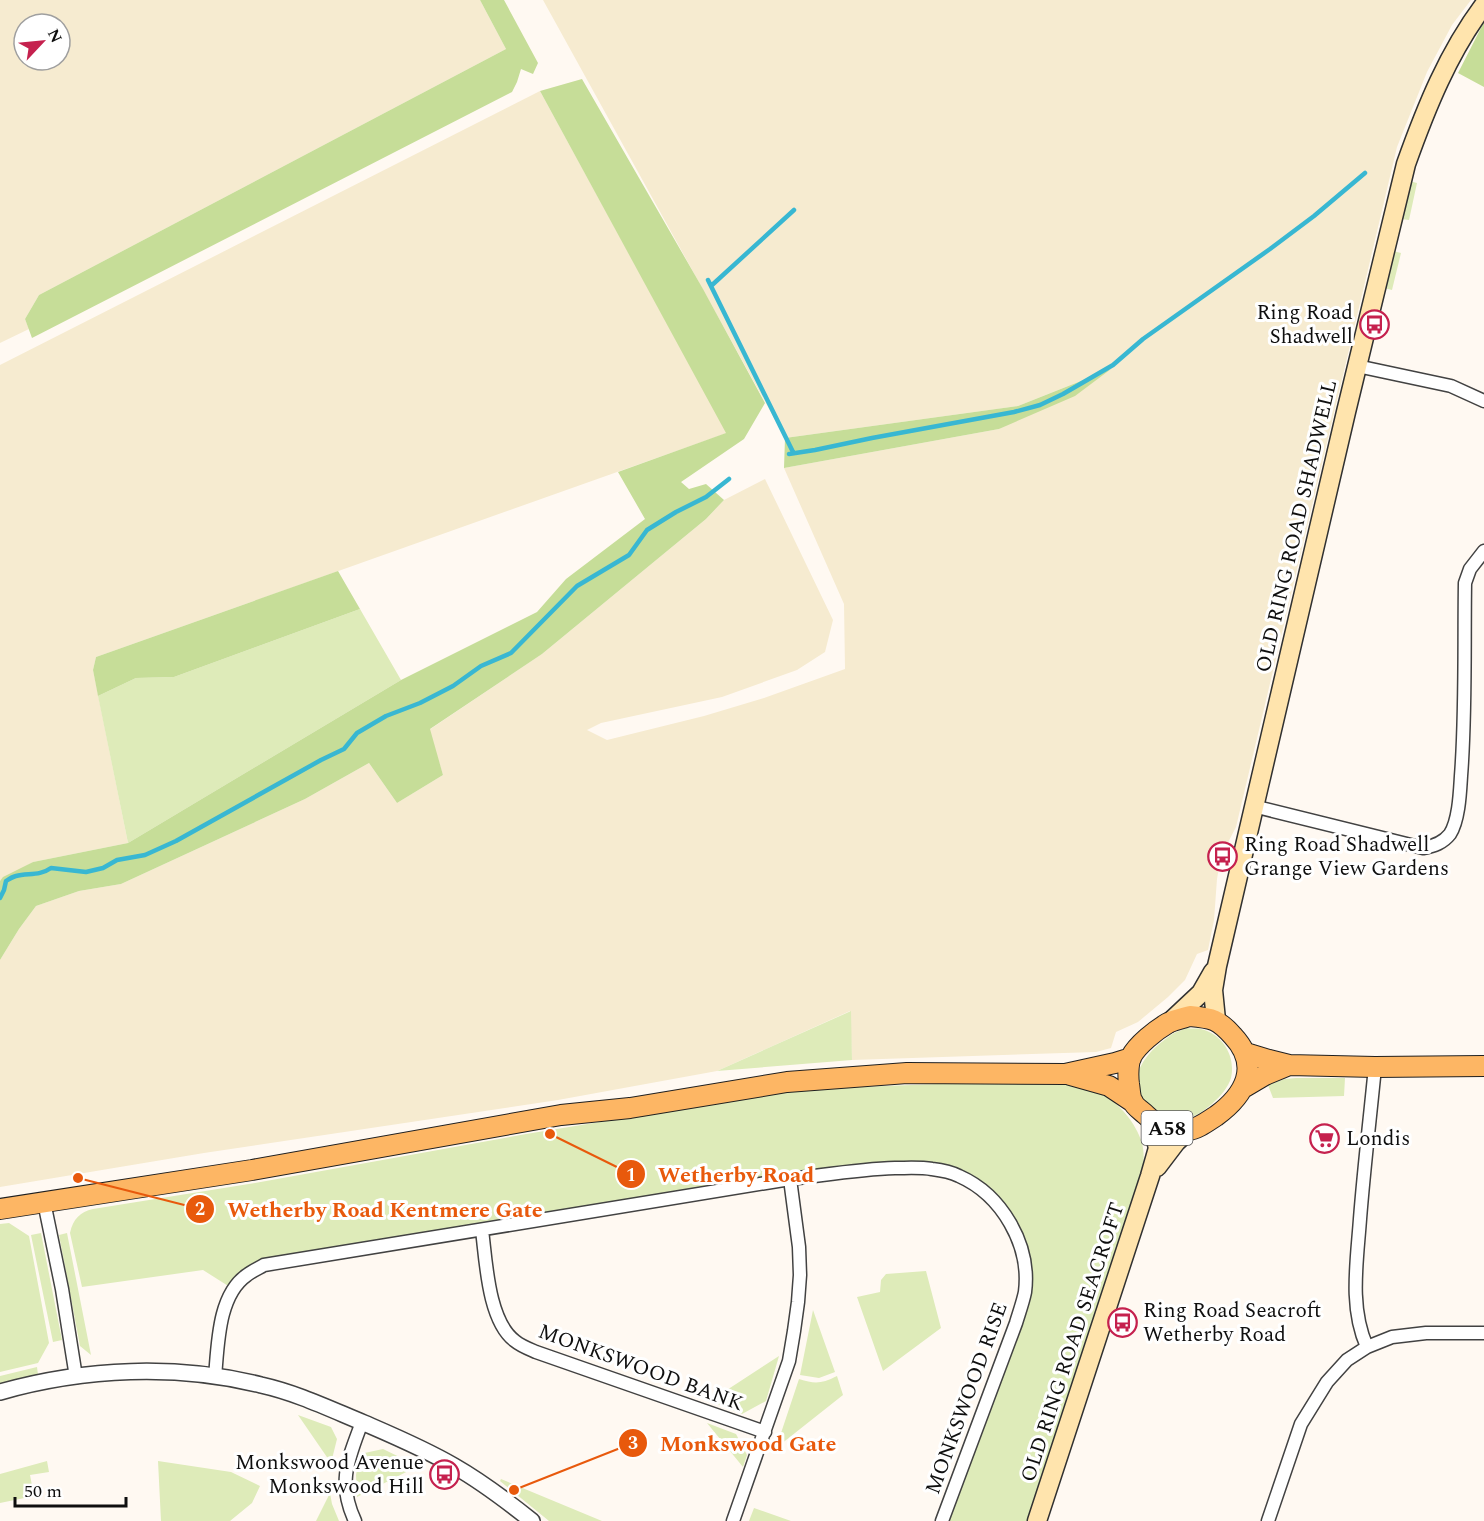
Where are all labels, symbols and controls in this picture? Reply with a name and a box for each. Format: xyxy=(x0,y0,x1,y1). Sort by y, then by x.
north arrow xyxy=(12,12,72,72)
text: N xyxy=(41,25,68,47)
place label: Ring Road Shadwell xyxy=(1256,297,1353,353)
bus stop icon: Ring Road Shadwell xyxy=(1358,308,1390,340)
street label: OLD RING ROAD SHADWELL xyxy=(1248,377,1346,676)
place label: Ring Road Shadwell Grange View Gardens xyxy=(1244,829,1449,885)
bus stop icon: Ring Road Shadwell Grange View Gardens xyxy=(1207,840,1239,872)
road number: A58 xyxy=(1142,1111,1192,1145)
supermarket icon: Londis xyxy=(1309,1122,1341,1154)
place label: Londis xyxy=(1346,1123,1410,1155)
callout: Wetherby Road xyxy=(616,1154,827,1194)
text: Wetherby Road xyxy=(658,1159,814,1192)
text: 1 xyxy=(626,1162,636,1189)
callout: Wetherby Road Kentmere Gate xyxy=(185,1189,555,1229)
text: Wetherby Road Kentmere Gate xyxy=(227,1194,543,1227)
text: 2 xyxy=(195,1196,205,1223)
street label: OLD RING ROAD SEACROFT xyxy=(1013,1198,1133,1486)
place label: Ring Road Seacroft Wetherby Road xyxy=(1143,1295,1321,1351)
street label: MONKSWOOD RISE xyxy=(917,1298,1017,1499)
bus stop icon: Ring Road Seacroft Wetherby Road xyxy=(1106,1306,1138,1338)
street label: MONKSWOOD BANK xyxy=(534,1316,748,1420)
callout: Monkswood Gate xyxy=(618,1423,848,1463)
text: Monkswood Gate xyxy=(660,1428,836,1461)
text: 3 xyxy=(628,1430,638,1457)
place label: Monkswood Avenue Monkswood Hill xyxy=(235,1447,424,1503)
bus stop icon: Monkswood Avenue Monkswood Hill xyxy=(429,1458,461,1490)
scale bar xyxy=(15,1470,126,1508)
text: 50 m xyxy=(24,1478,62,1505)

